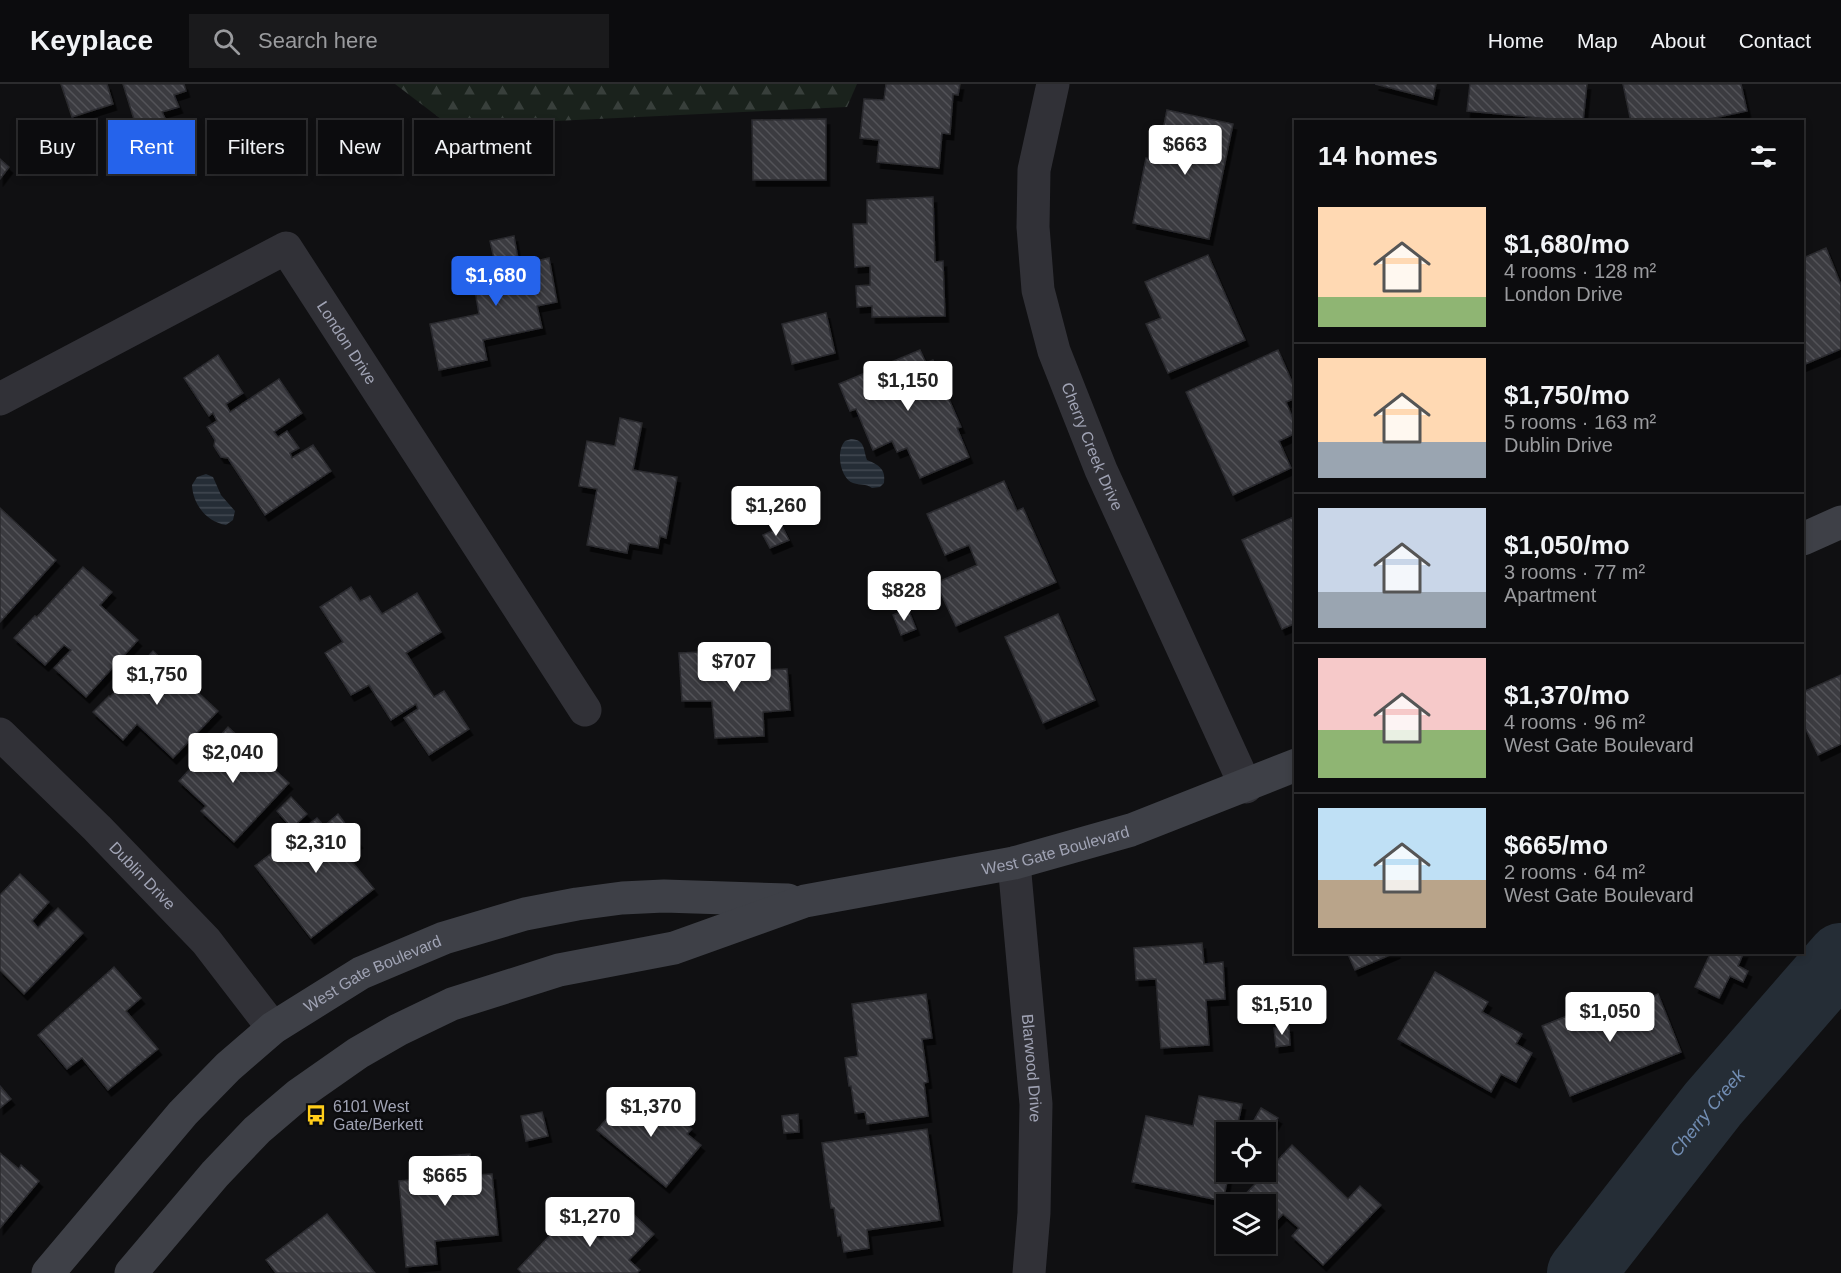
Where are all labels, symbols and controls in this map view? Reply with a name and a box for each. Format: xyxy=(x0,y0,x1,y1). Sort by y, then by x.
search box xyxy=(189,14,609,68)
text: Keyplace xyxy=(30,25,153,56)
icon: search xyxy=(210,25,243,58)
text: Search here xyxy=(258,28,378,53)
text: Home xyxy=(1488,29,1544,52)
text: Map xyxy=(1577,29,1618,52)
text: About xyxy=(1651,29,1706,52)
text: Contact xyxy=(1739,29,1811,52)
chip: Buy xyxy=(18,120,96,174)
chip: Rent xyxy=(108,120,195,174)
chip: Filters xyxy=(207,120,306,174)
chip: New xyxy=(318,120,402,174)
chip: Apartment xyxy=(414,120,553,174)
pin: $663 xyxy=(1149,125,1221,176)
text: $663 xyxy=(1163,133,1207,155)
icon: filters xyxy=(1747,140,1780,173)
text: 14 homes xyxy=(1318,141,1438,171)
text: $1,680/mo xyxy=(1504,229,1630,259)
icon: home xyxy=(1366,231,1438,303)
pin: $1,680 xyxy=(447,256,545,307)
text: 4 rooms · 128 m² xyxy=(1504,260,1656,282)
text: $1,680 xyxy=(465,264,527,286)
text: London Drive xyxy=(1504,283,1623,305)
street label: London Drive xyxy=(314,298,380,387)
pin: $1,150 xyxy=(859,361,957,412)
text: $1,150 xyxy=(877,369,939,391)
street label: Cherry Creek Drive xyxy=(1059,380,1127,513)
text: $1,750/mo xyxy=(1504,380,1630,410)
icon: home xyxy=(1366,382,1438,454)
text: 5 rooms · 163 m² xyxy=(1504,411,1656,433)
text: Dublin Drive xyxy=(1504,434,1613,456)
pin: $1,260 xyxy=(727,486,825,537)
text: $1,260 xyxy=(745,494,807,516)
text: $1,050/mo xyxy=(1504,530,1630,560)
icon: home xyxy=(1366,532,1438,604)
text: 3 rooms · 77 m² xyxy=(1504,561,1645,583)
pin: $828 xyxy=(868,571,940,622)
text: $828 xyxy=(882,579,926,601)
text: Apartment xyxy=(1504,584,1596,606)
pin: $707 xyxy=(698,642,770,693)
text: $707 xyxy=(712,650,756,672)
pin: $1,750 xyxy=(108,655,206,706)
text: $1,750 xyxy=(126,663,188,685)
text: $1,370/mo xyxy=(1504,680,1630,710)
icon: home xyxy=(1366,682,1438,754)
text: 4 rooms · 96 m² xyxy=(1504,711,1645,733)
pin: $2,040 xyxy=(184,733,282,784)
text: West Gate Boulevard xyxy=(1504,734,1694,756)
text: $2,040 xyxy=(202,741,264,763)
street label: West Gate Boulevard xyxy=(980,822,1131,877)
pin: $2,310 xyxy=(267,823,365,874)
text: $665/mo xyxy=(1504,830,1608,860)
text: $2,310 xyxy=(285,831,347,853)
icon: home xyxy=(1366,832,1438,904)
street label: Dublin Drive xyxy=(106,838,179,913)
text: 2 rooms · 64 m² xyxy=(1504,861,1645,883)
text: West Gate Boulevard xyxy=(1504,884,1694,906)
street label: West Gate Boulevard xyxy=(301,932,443,1015)
pin: $1,510 xyxy=(1233,985,1331,1036)
pin: $1,050 xyxy=(1561,992,1659,1043)
text: $1,510 xyxy=(1251,993,1313,1015)
text: $1,050 xyxy=(1579,1000,1641,1022)
street label: Blarwood Drive xyxy=(1019,1013,1045,1123)
water label: Cherry Creek xyxy=(1666,1064,1750,1161)
pin: $1,370 xyxy=(602,1087,700,1138)
text: $1,370 xyxy=(620,1095,682,1117)
place label: 6101 West Gate/Berkett xyxy=(333,1098,423,1133)
bus stop icon: 6101 West Gate/Berkett xyxy=(304,1103,328,1127)
map controls xyxy=(1216,1122,1276,1254)
button: locate xyxy=(1216,1122,1276,1182)
pin: $665 xyxy=(409,1156,481,1207)
text: $665 xyxy=(423,1164,467,1186)
button: layers xyxy=(1216,1194,1276,1254)
pin: $1,270 xyxy=(541,1197,639,1248)
text: $1,270 xyxy=(559,1205,621,1227)

